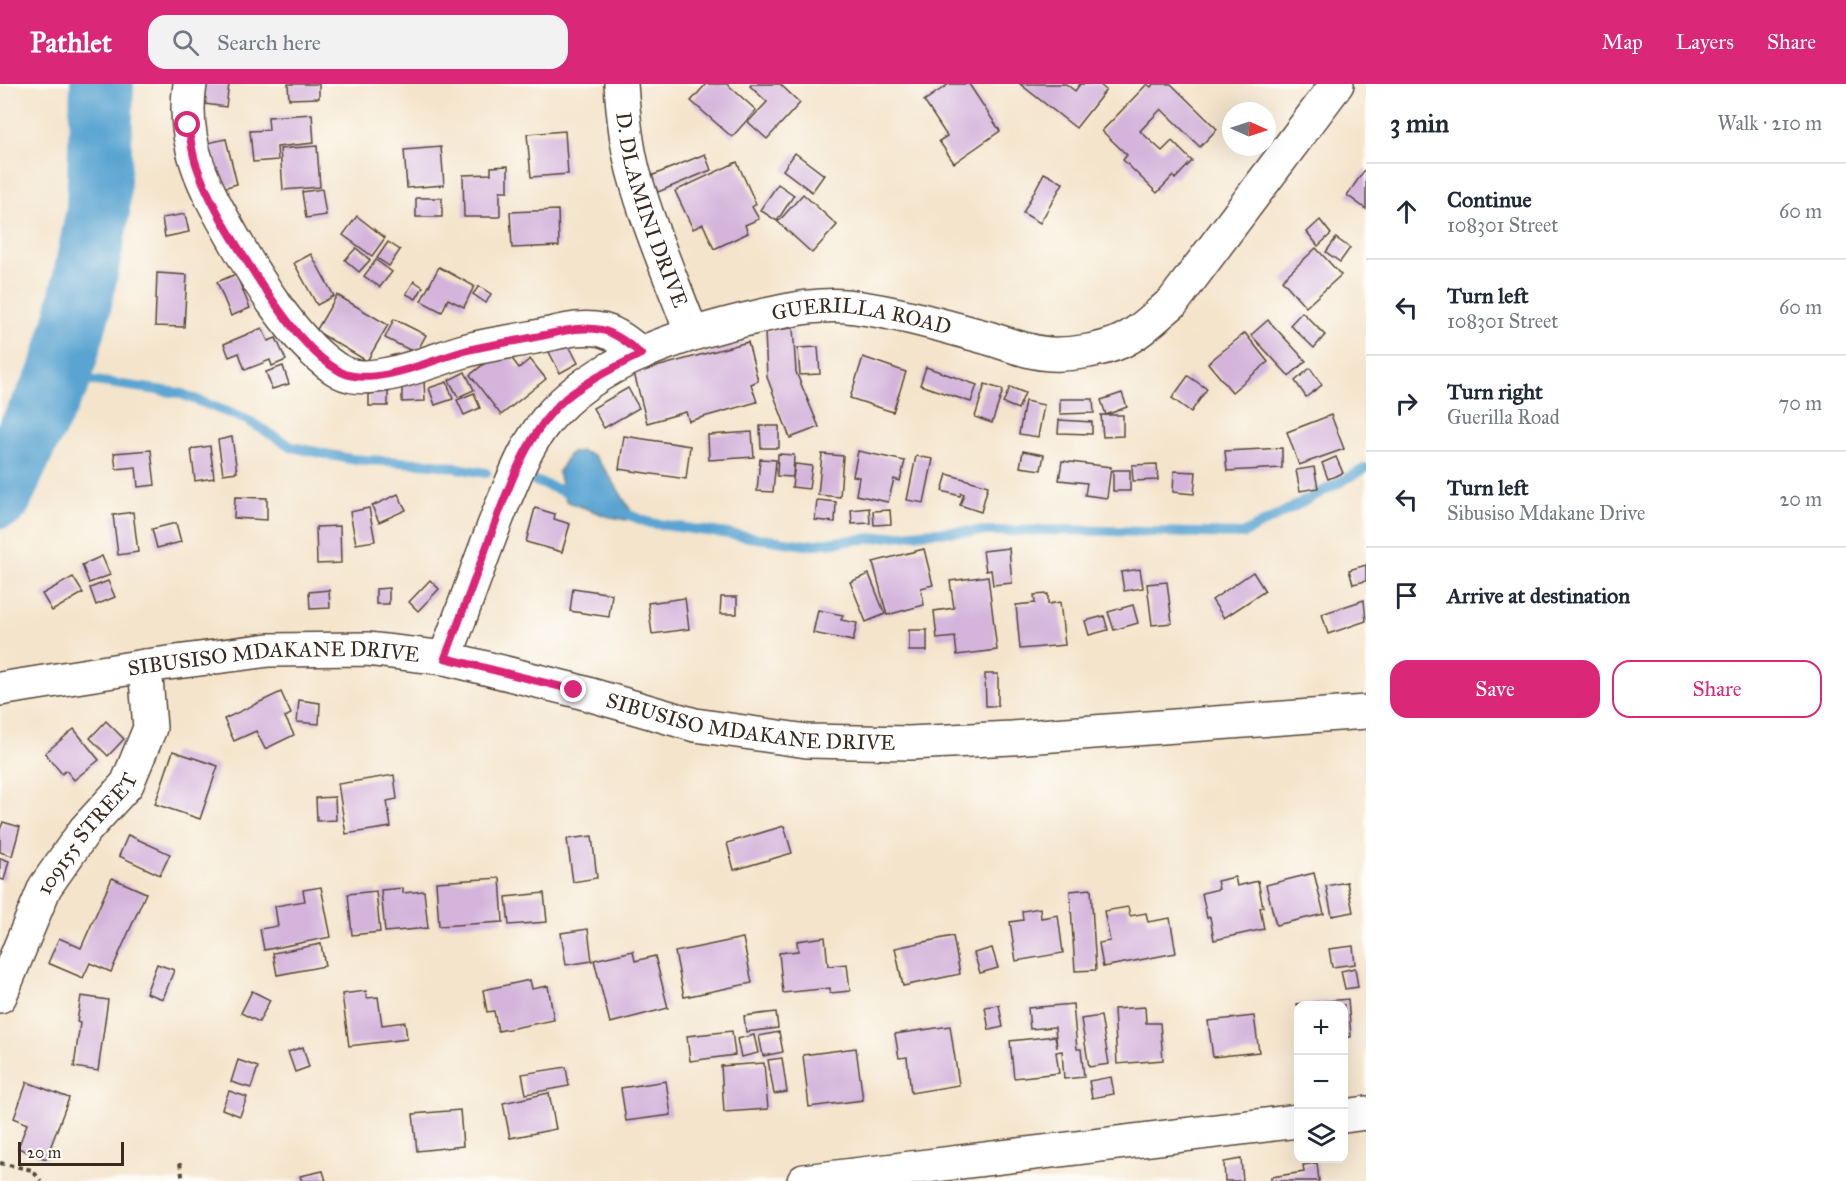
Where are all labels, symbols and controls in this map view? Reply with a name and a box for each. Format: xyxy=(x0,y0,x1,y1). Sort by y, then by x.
search box xyxy=(148,15,568,69)
text: Pathlet xyxy=(30,25,112,60)
icon: search xyxy=(169,26,202,59)
text: Search here xyxy=(217,29,321,56)
text: Map xyxy=(1602,29,1643,55)
text: Layers xyxy=(1676,29,1734,55)
text: Share xyxy=(1767,29,1816,55)
north arrow xyxy=(1222,102,1276,156)
text: 3 min xyxy=(1390,107,1449,139)
route start xyxy=(174,111,200,137)
street label: D. DLAMINI DRIVE xyxy=(610,111,694,311)
text: Walk · 210 m xyxy=(1717,111,1822,135)
text: Continue xyxy=(1447,186,1532,213)
icon: ahead xyxy=(1390,195,1423,228)
text: 60 m xyxy=(1779,199,1822,223)
text: 108301 Street xyxy=(1447,213,1558,237)
text: Turn left xyxy=(1447,282,1529,309)
icon: left xyxy=(1390,291,1423,324)
street label: GUERILLA ROAD xyxy=(769,292,954,340)
text: 60 m xyxy=(1779,295,1822,319)
text: 108301 Street xyxy=(1447,309,1558,333)
text: Turn right xyxy=(1447,378,1543,405)
icon: right xyxy=(1390,387,1423,420)
text: 70 m xyxy=(1779,391,1822,415)
text: Guerilla Road xyxy=(1447,405,1560,429)
text: Turn left xyxy=(1447,474,1529,501)
icon: left xyxy=(1390,483,1423,516)
text: 20 m xyxy=(1779,487,1822,511)
text: Sibusiso Mdakane Drive xyxy=(1447,501,1645,525)
icon: arrive xyxy=(1390,579,1423,612)
text: Arrive at destination xyxy=(1447,582,1630,609)
street label: SIBUSISO MDAKANE DRIVE xyxy=(126,636,421,682)
button: Save xyxy=(1390,660,1600,718)
button: Share xyxy=(1612,660,1822,718)
route end xyxy=(560,676,586,702)
street label: SIBUSISO MDAKANE DRIVE xyxy=(603,687,895,756)
street label: 109155 STREET xyxy=(30,769,143,898)
map controls xyxy=(1294,1001,1348,1163)
button: + xyxy=(1294,1001,1348,1055)
button: − xyxy=(1294,1055,1348,1109)
button: layers xyxy=(1294,1109,1348,1163)
scale bar xyxy=(18,1139,124,1166)
text: 20 m xyxy=(27,1143,61,1162)

